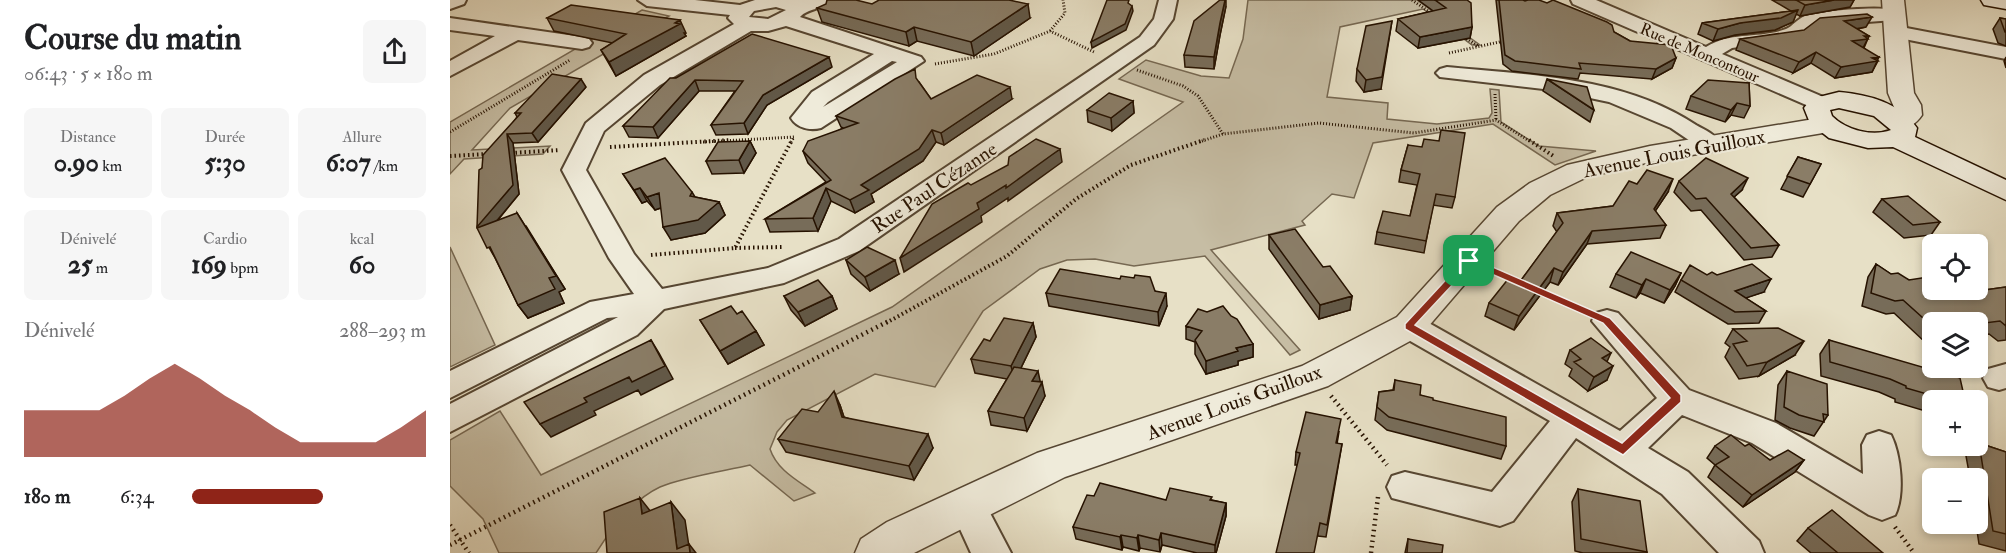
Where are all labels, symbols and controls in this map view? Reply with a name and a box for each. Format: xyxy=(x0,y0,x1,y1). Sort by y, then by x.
text: Course du matin xyxy=(24,18,241,59)
street label: Rue de Moncontour xyxy=(1637,19,1762,87)
button: share xyxy=(363,20,426,83)
text: 06:43 · 5 × 180 m xyxy=(24,61,153,86)
street label: Avenue Louis Guilloux xyxy=(1580,124,1767,184)
text: Distance xyxy=(60,127,116,147)
text: Durée xyxy=(205,127,245,147)
text: Allure xyxy=(342,127,382,147)
street label: Rue Paul Cézanne xyxy=(867,136,1002,239)
text: 0.90 xyxy=(54,147,99,179)
text: 5:30 xyxy=(204,147,246,179)
text: 6:07 xyxy=(326,147,371,179)
text: km xyxy=(99,156,122,176)
text: /km xyxy=(371,156,398,176)
text: Dénivelé xyxy=(60,229,116,249)
text: Cardio xyxy=(203,229,247,249)
text: kcal xyxy=(350,229,374,249)
map controls xyxy=(1922,234,1988,534)
button: locate xyxy=(1922,234,1988,300)
pin xyxy=(1443,235,1494,286)
icon: arrive xyxy=(1452,244,1485,277)
text: 25 xyxy=(68,249,92,281)
text: 169 xyxy=(191,249,227,281)
text: 60 xyxy=(349,249,375,281)
text: m xyxy=(92,258,108,278)
text: bpm xyxy=(227,258,259,278)
button: layers xyxy=(1922,312,1988,378)
text: Dénivelé xyxy=(24,318,94,343)
text: 288–293 m xyxy=(339,318,426,343)
street label: Avenue Louis Guilloux xyxy=(1142,359,1325,446)
button: + xyxy=(1922,390,1988,456)
button: − xyxy=(1922,468,1988,534)
text: 180 m xyxy=(24,484,71,509)
text: 6:34 xyxy=(120,484,153,509)

